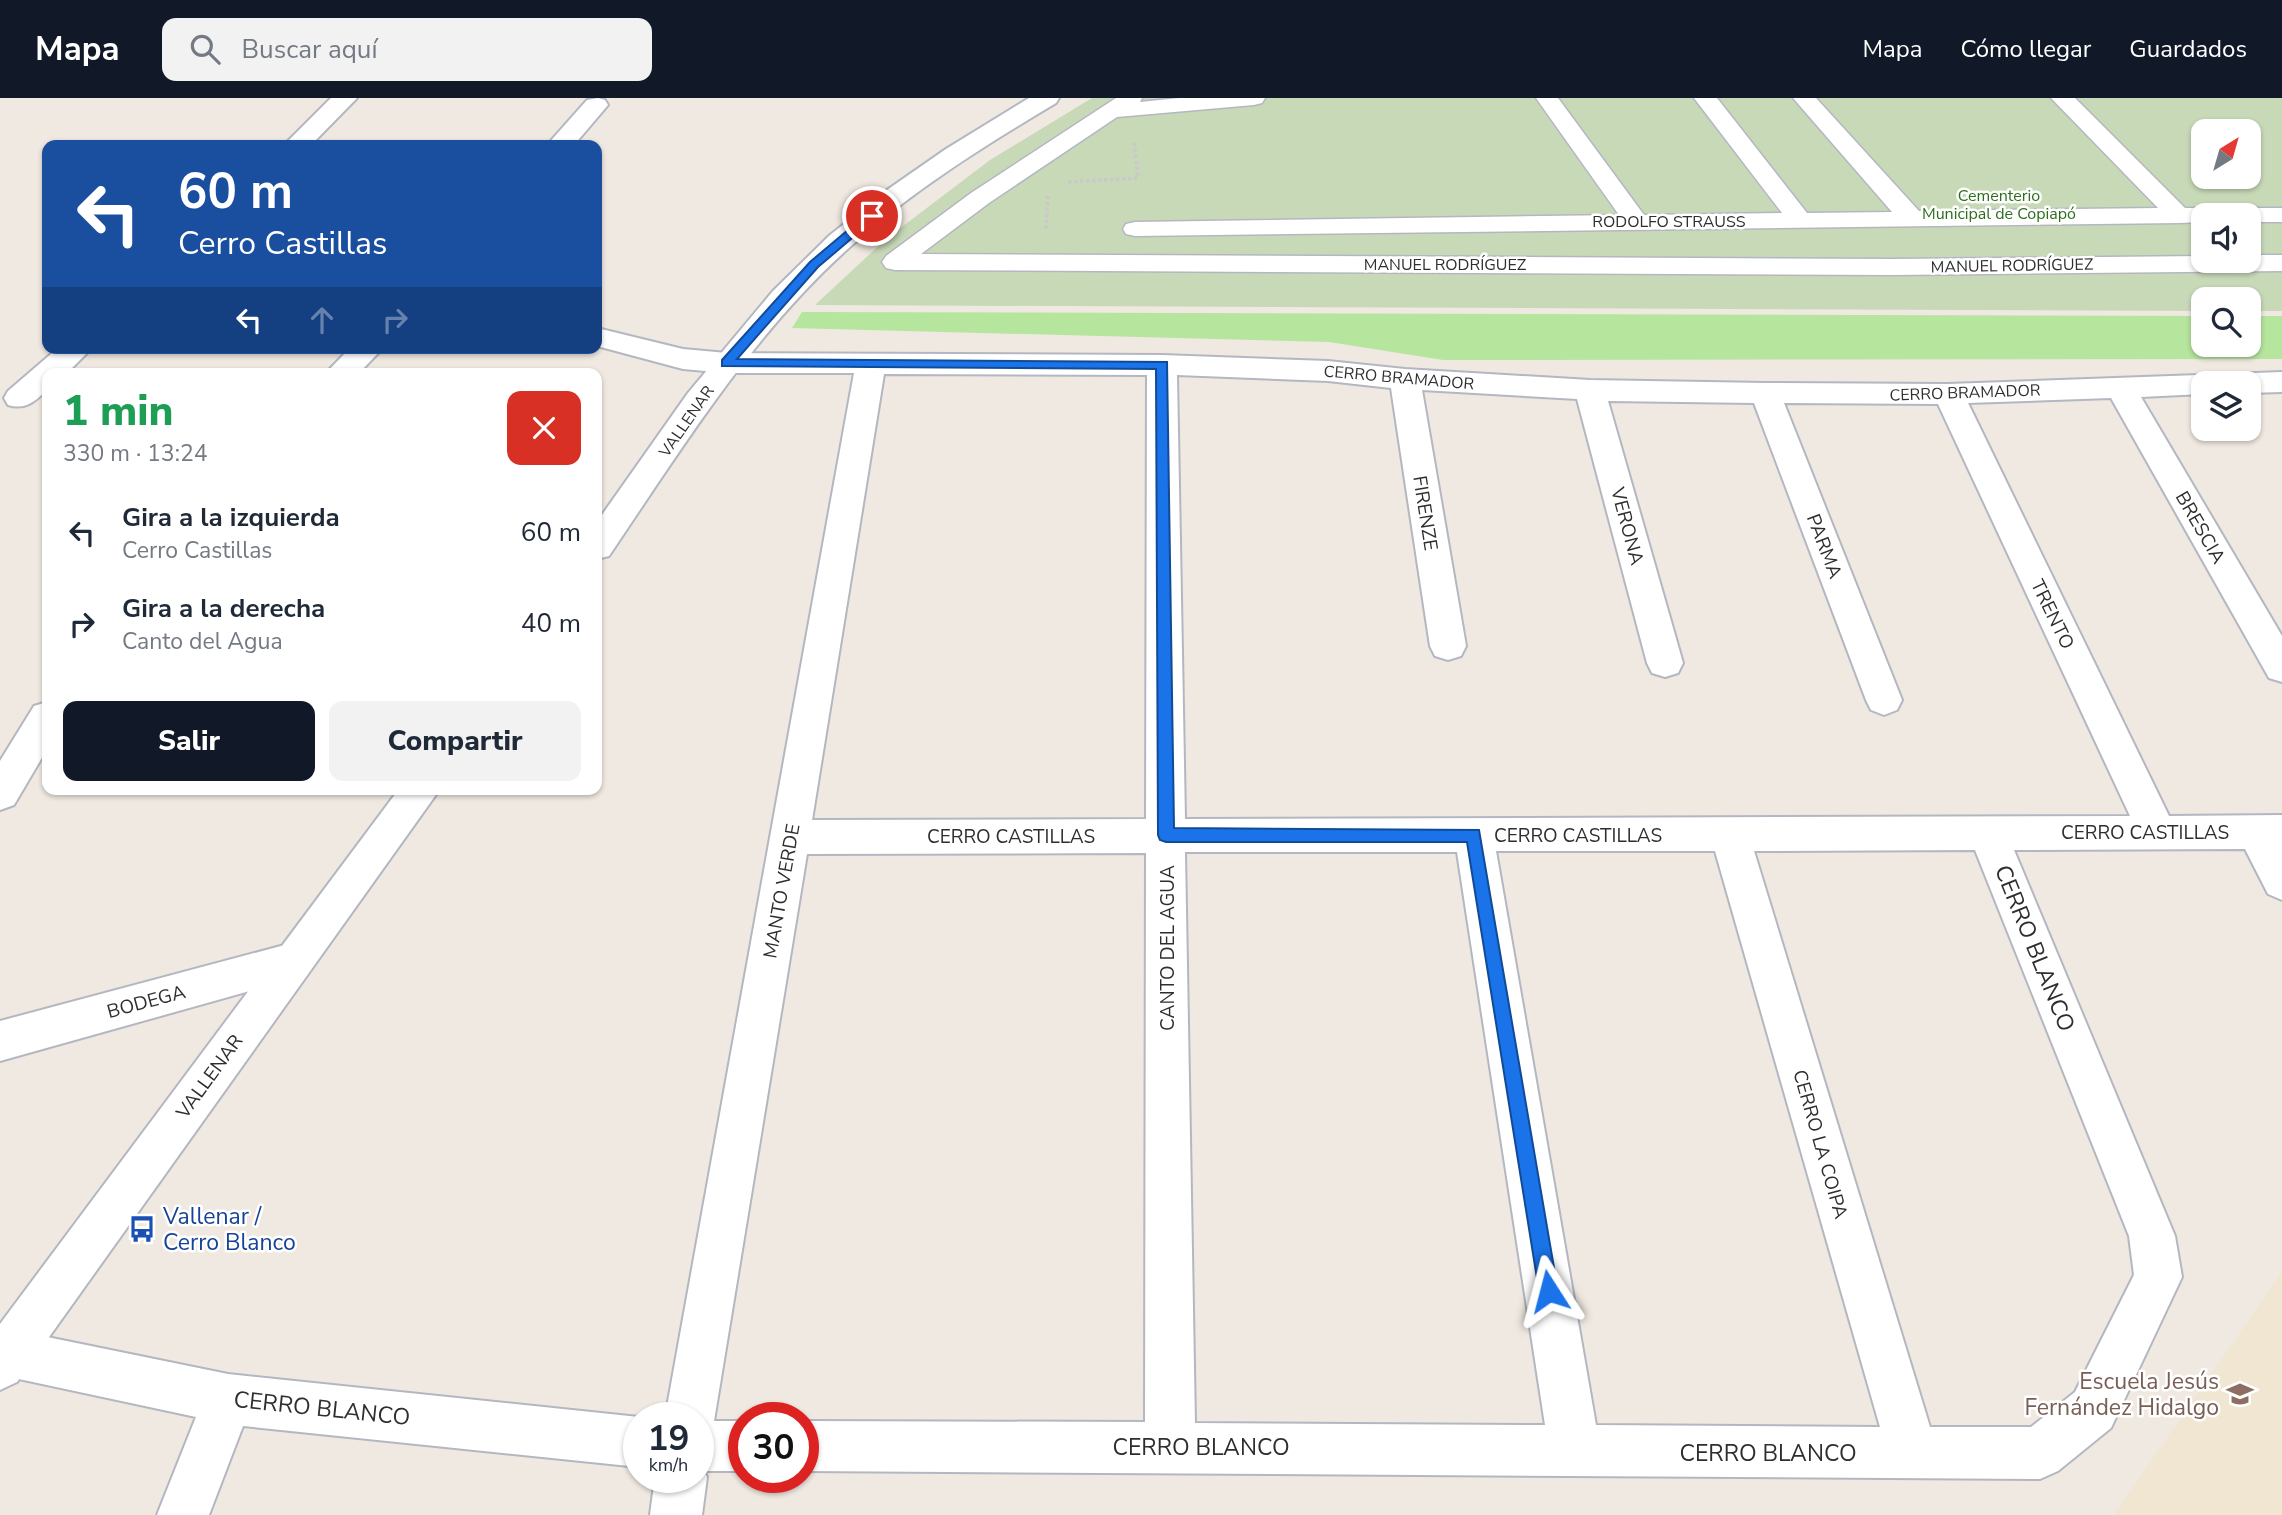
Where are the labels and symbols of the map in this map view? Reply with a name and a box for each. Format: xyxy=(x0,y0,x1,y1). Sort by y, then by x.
north arrow xyxy=(2191,119,2261,189)
park label: Cementerio Municipal de Copiapó xyxy=(1922,185,2076,225)
pin xyxy=(842,186,902,246)
street label: RODOLFO STRAUSS xyxy=(1592,211,1746,233)
street label: MANUEL RODRÍGUEZ xyxy=(1364,254,1527,276)
street label: MANUEL RODRÍGUEZ xyxy=(1931,254,2094,278)
street label: CERRO BRAMADOR xyxy=(1323,360,1475,396)
street label: CERRO BRAMADOR xyxy=(1889,379,2041,407)
street label: VALLENAR xyxy=(654,381,720,463)
street label: FIRENZE xyxy=(1406,474,1444,552)
street label: VERONA xyxy=(1604,484,1650,568)
street label: BRESCIA xyxy=(2169,487,2231,569)
street label: PARMA xyxy=(1800,510,1848,583)
street label: TRENTO xyxy=(2024,575,2080,654)
street label: CERRO CASTILLAS xyxy=(2061,820,2229,846)
street label: MANTO VERDE xyxy=(757,822,807,961)
street label: CERRO CASTILLAS xyxy=(1494,823,1662,849)
street label: CERRO CASTILLAS xyxy=(927,824,1095,850)
street label: CERRO BLANCO xyxy=(1987,860,2082,1036)
street label: CANTO DEL AGUA xyxy=(1155,865,1181,1031)
street label: BODEGA xyxy=(104,979,188,1025)
street label: VALLENAR xyxy=(170,1029,249,1125)
street label: CERRO LA COIPA xyxy=(1786,1067,1854,1222)
place label: Vallenar / Cerro Blanco xyxy=(162,1201,296,1258)
bus stop icon: Vallenar / Cerro Blanco xyxy=(127,1214,157,1244)
position arrow xyxy=(1512,1254,1586,1328)
place label: Escuela Jesús Fernández Hidalgo xyxy=(2024,1366,2219,1423)
school or university icon: Escuela Jesús Fernández Hidalgo xyxy=(2225,1379,2255,1409)
street label: CERRO BLANCO xyxy=(232,1384,412,1433)
speed limit sign: 30 xyxy=(728,1402,819,1493)
street label: CERRO BLANCO xyxy=(1112,1432,1290,1463)
street label: CERRO BLANCO xyxy=(1679,1438,1857,1469)

